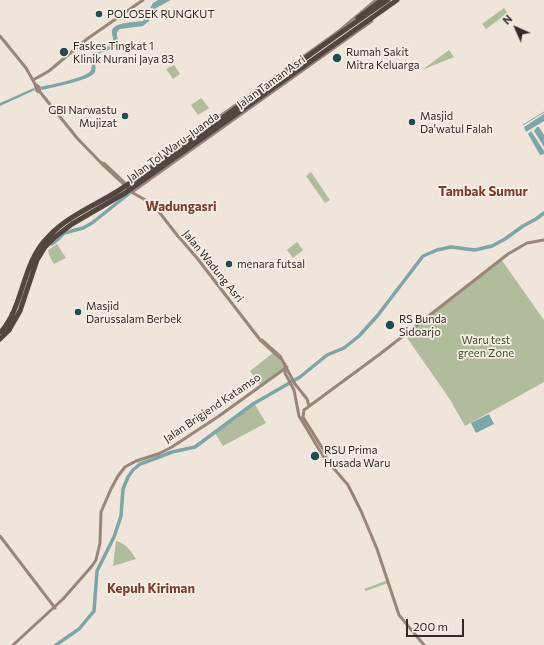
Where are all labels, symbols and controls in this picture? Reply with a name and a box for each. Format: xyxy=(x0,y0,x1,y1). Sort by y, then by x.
place label: POLOSEK RUNGKUT xyxy=(107,7,214,21)
north arrow xyxy=(496,8,536,48)
marker: POLOSEK RUNGKUT xyxy=(94,9,104,19)
text: N xyxy=(500,12,515,27)
place label: Faskes Tingkat 1 Klinik Nurani Jaya 83 xyxy=(73,39,174,65)
place label: Rumah Sakit Mitra Keluarga xyxy=(346,45,420,71)
marker: Faskes Tingkat 1 Klinik Nurani Jaya 83 xyxy=(58,46,70,58)
marker: Rumah Sakit Mitra Keluarga xyxy=(331,52,343,64)
street label: Jalan Taman Asri xyxy=(234,53,308,111)
place label: GBI Narwastu Mujizat xyxy=(48,103,117,129)
street label: Jalan Tol Waru–Juanda xyxy=(124,109,222,185)
place label: Masjid Da'watul Falah xyxy=(420,109,493,135)
marker: GBI Narwastu Mujizat xyxy=(120,111,130,121)
marker: Masjid Da'watul Falah xyxy=(407,117,417,127)
district label: Tambak Sumur xyxy=(438,184,528,200)
district label: Wadungasri xyxy=(145,199,217,215)
street label: Jalan Wadung Asri xyxy=(180,227,246,305)
place label: menara futsal xyxy=(237,257,305,271)
marker: menara futsal xyxy=(224,259,234,269)
place label: Masjid Darussalam Berbek xyxy=(86,299,182,325)
marker: Masjid Darussalam Berbek xyxy=(73,307,83,317)
place label: RS Bunda Sidoarjo xyxy=(399,312,447,338)
marker: RS Bunda Sidoarjo xyxy=(384,319,396,331)
park label: Waru test green Zone xyxy=(458,333,514,359)
street label: Jalan Brigjend Katamso xyxy=(161,371,263,445)
place label: RSU Prima Husada Waru xyxy=(324,443,390,469)
marker: RSU Prima Husada Waru xyxy=(309,450,321,462)
district label: Kepuh Kiriman xyxy=(107,581,195,597)
scale bar xyxy=(408,611,466,637)
text: 200 m xyxy=(413,619,448,633)

